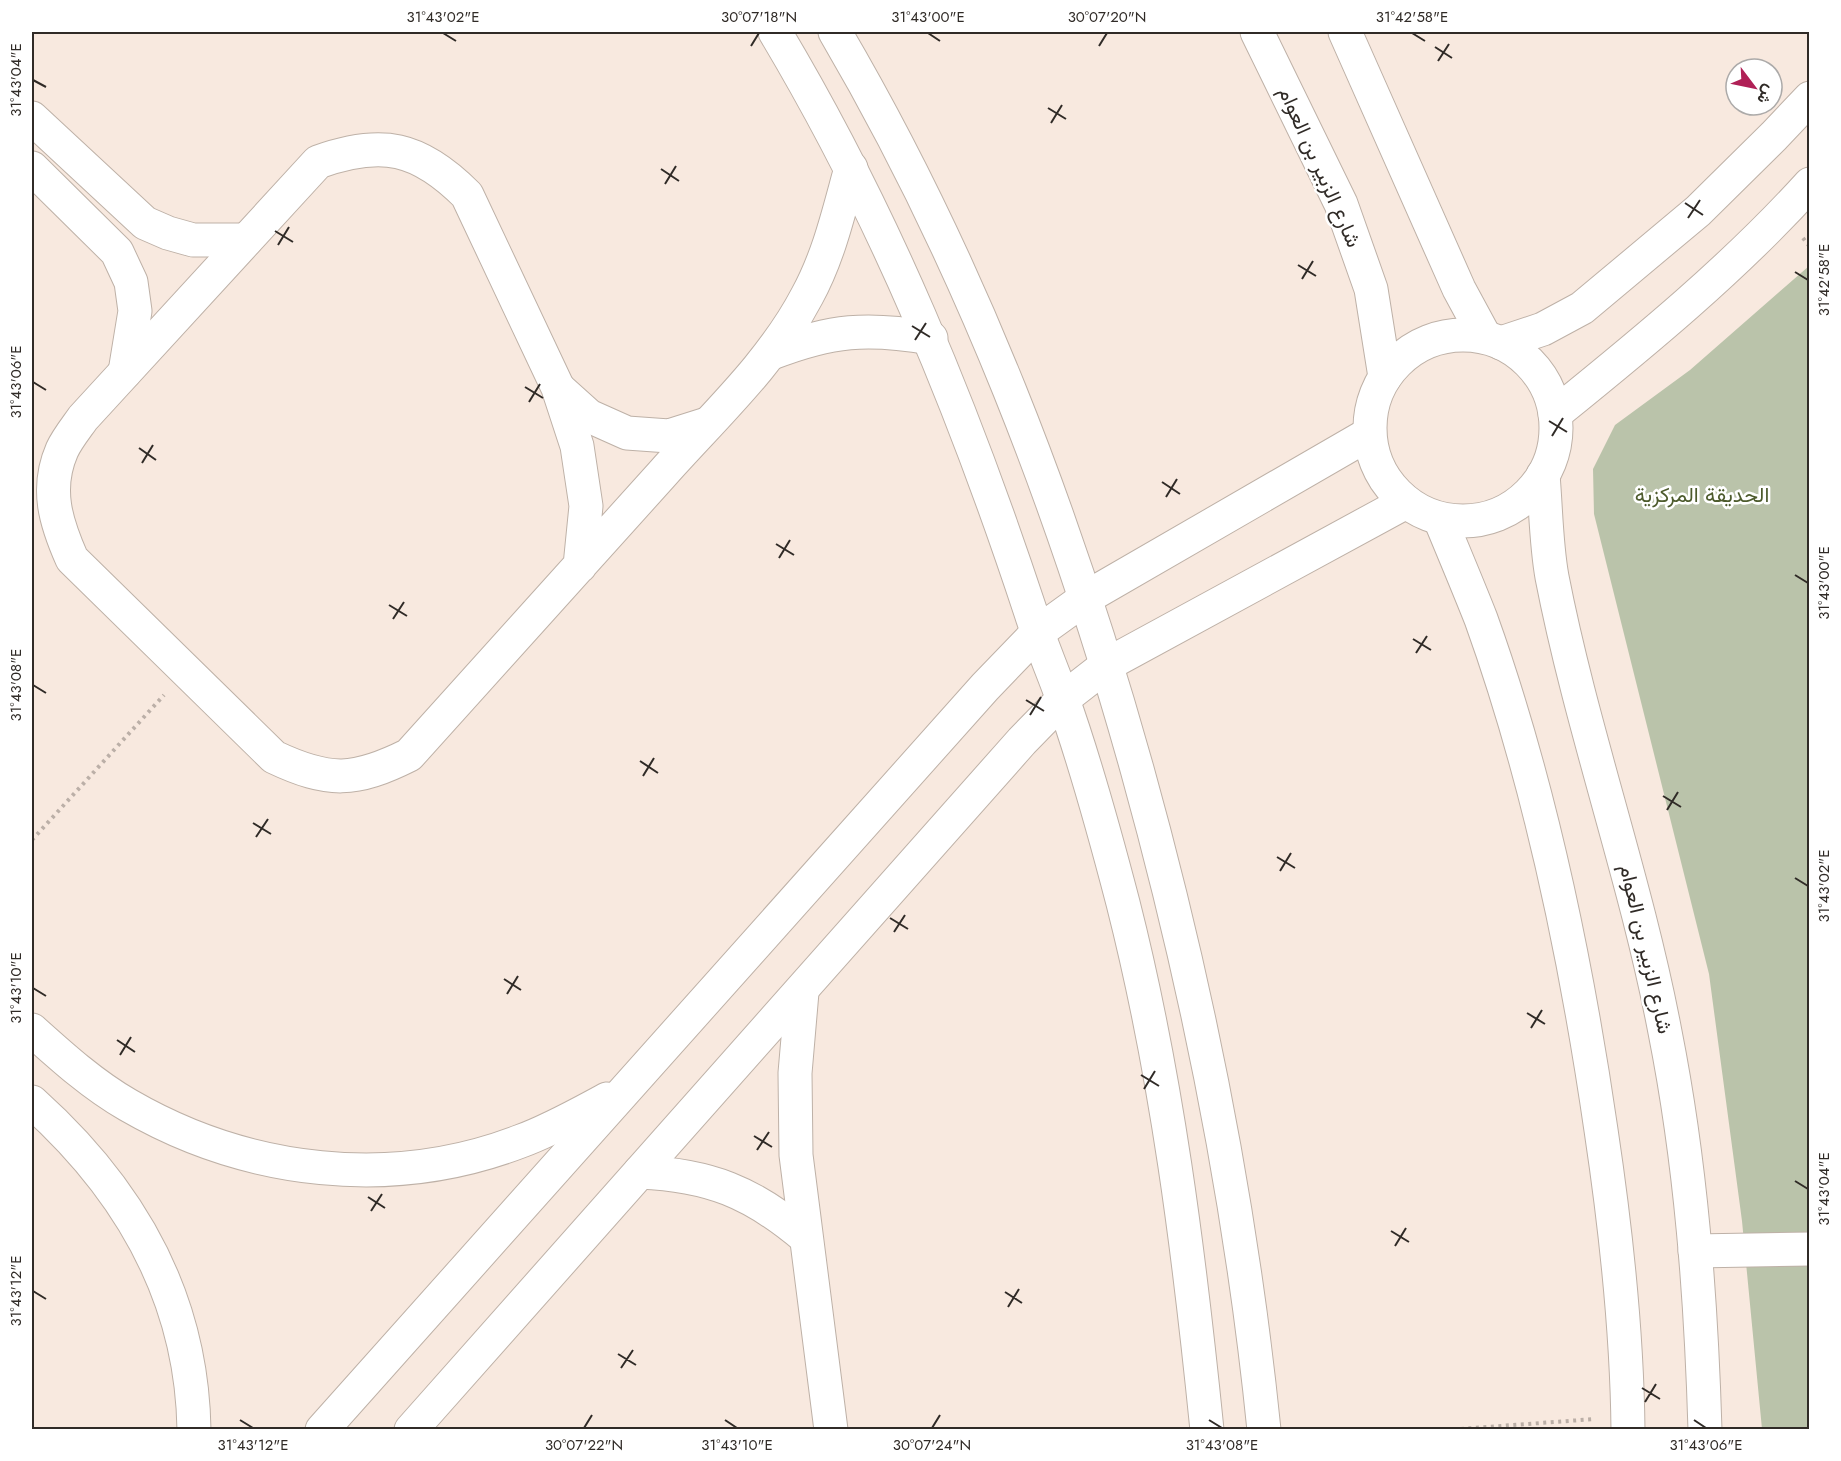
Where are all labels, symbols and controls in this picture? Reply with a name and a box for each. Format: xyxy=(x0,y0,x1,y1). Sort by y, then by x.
text: 31°43'02"E xyxy=(406,6,480,28)
text: 30°07'18"N xyxy=(721,6,797,28)
text: 31°43'00"E xyxy=(891,6,965,28)
text: 30°07'20"N xyxy=(1068,6,1146,28)
text: 31°42'58"E xyxy=(1376,6,1448,28)
text: 31°43'04"E xyxy=(5,43,27,117)
north arrow xyxy=(1724,57,1784,117)
text: ش xyxy=(1751,80,1781,109)
street label: شارع الزبير بن العوام xyxy=(1271,82,1369,252)
text: 31°42'58"E xyxy=(1813,244,1835,316)
text: 31°43'06"E xyxy=(5,345,27,419)
park label: الحديقة المركزية xyxy=(1635,480,1769,510)
text: 31°43'00"E xyxy=(1813,546,1835,620)
text: 31°43'08"E xyxy=(5,649,27,721)
text: 31°43'02"E xyxy=(1813,849,1835,923)
street label: شارع الزبير بن العوام xyxy=(1612,861,1680,1037)
text: 31°43'10"E xyxy=(5,952,27,1024)
text: 31°43'04"E xyxy=(1813,1152,1835,1226)
text: 31°43'12"E xyxy=(5,1256,27,1326)
text: 31°43'12"E xyxy=(218,1434,288,1456)
text: 30°07'22"N xyxy=(545,1434,623,1456)
text: 31°43'10"E xyxy=(701,1434,773,1456)
text: 30°07'24"N xyxy=(893,1434,971,1456)
text: 31°43'08"E xyxy=(1186,1434,1258,1456)
text: 31°43'06"E xyxy=(1669,1434,1743,1456)

